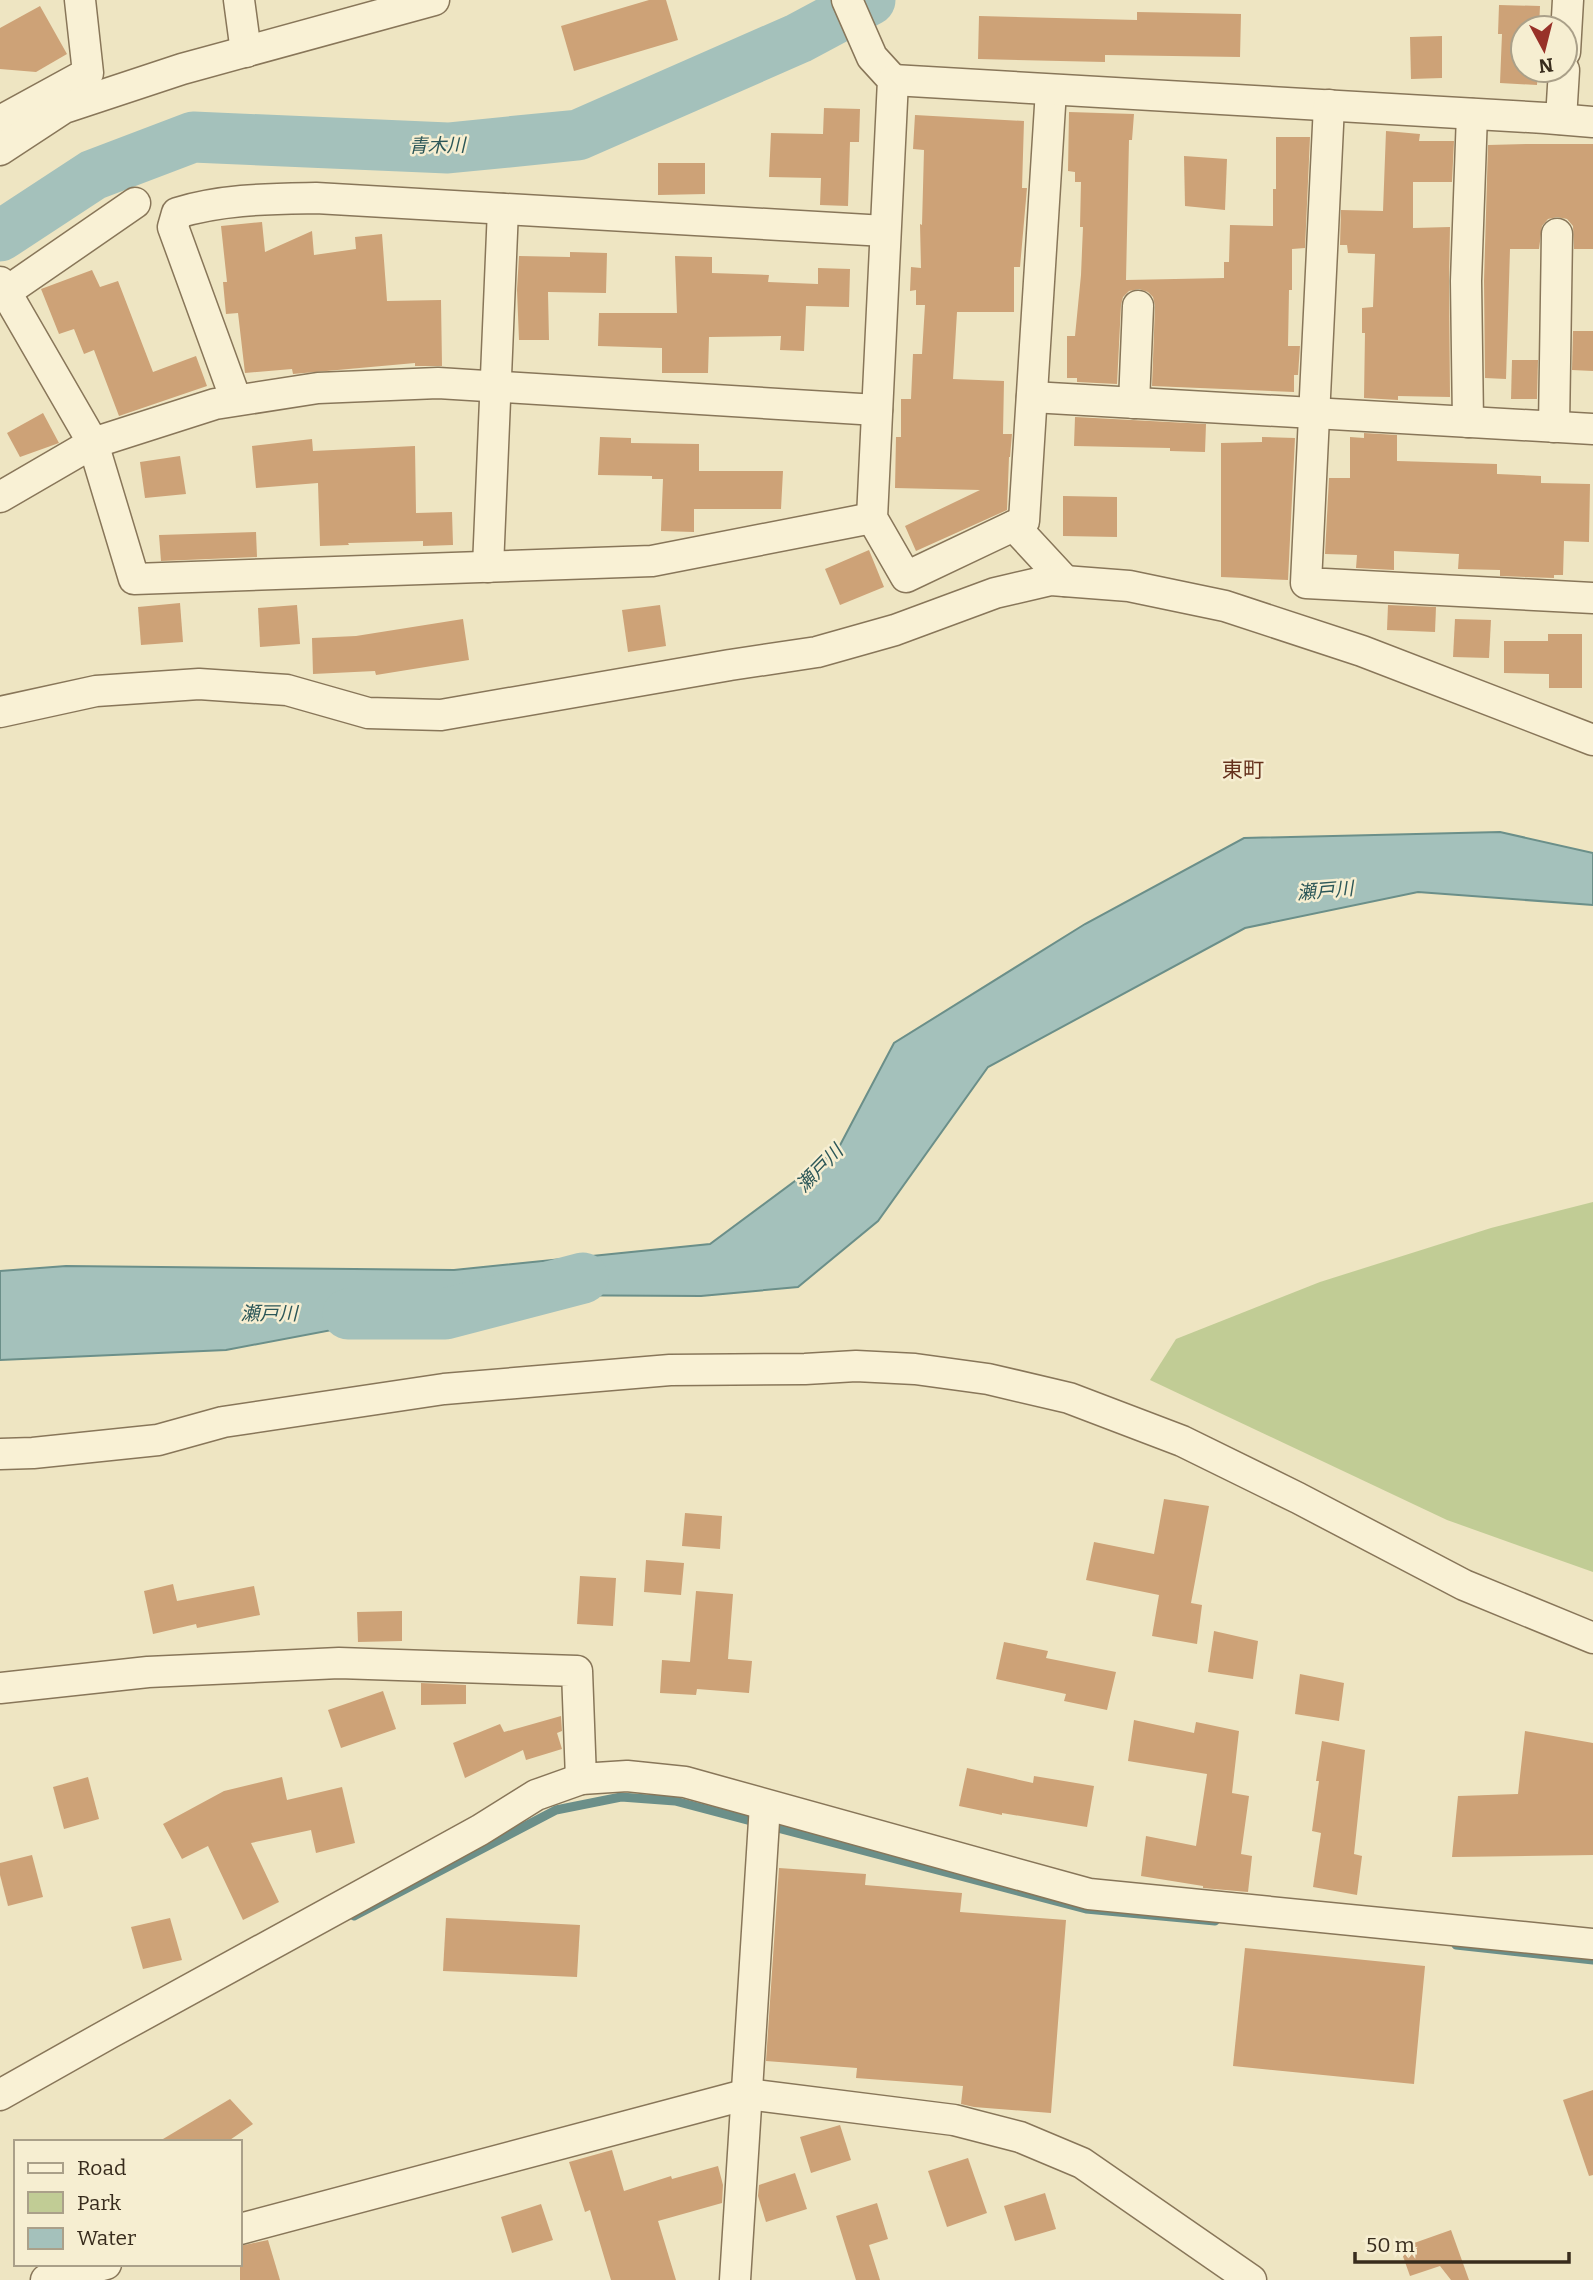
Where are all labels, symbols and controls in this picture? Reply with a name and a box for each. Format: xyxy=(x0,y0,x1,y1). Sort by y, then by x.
north arrow xyxy=(1509,14,1579,84)
text: N xyxy=(1537,53,1555,78)
water label: 青木川 xyxy=(408,133,468,157)
district label: 東町 xyxy=(1222,757,1264,783)
water label: 瀬戸川 xyxy=(1296,876,1356,904)
water label: 瀬戸川 xyxy=(791,1138,849,1197)
water label: 瀬戸川 xyxy=(240,1302,299,1325)
legend xyxy=(14,2140,242,2266)
text: Road xyxy=(77,2155,126,2181)
text: Park xyxy=(77,2190,121,2216)
scale bar xyxy=(1355,2220,1568,2264)
text: Water xyxy=(77,2225,136,2251)
text: 50 m xyxy=(1366,2232,1415,2258)

